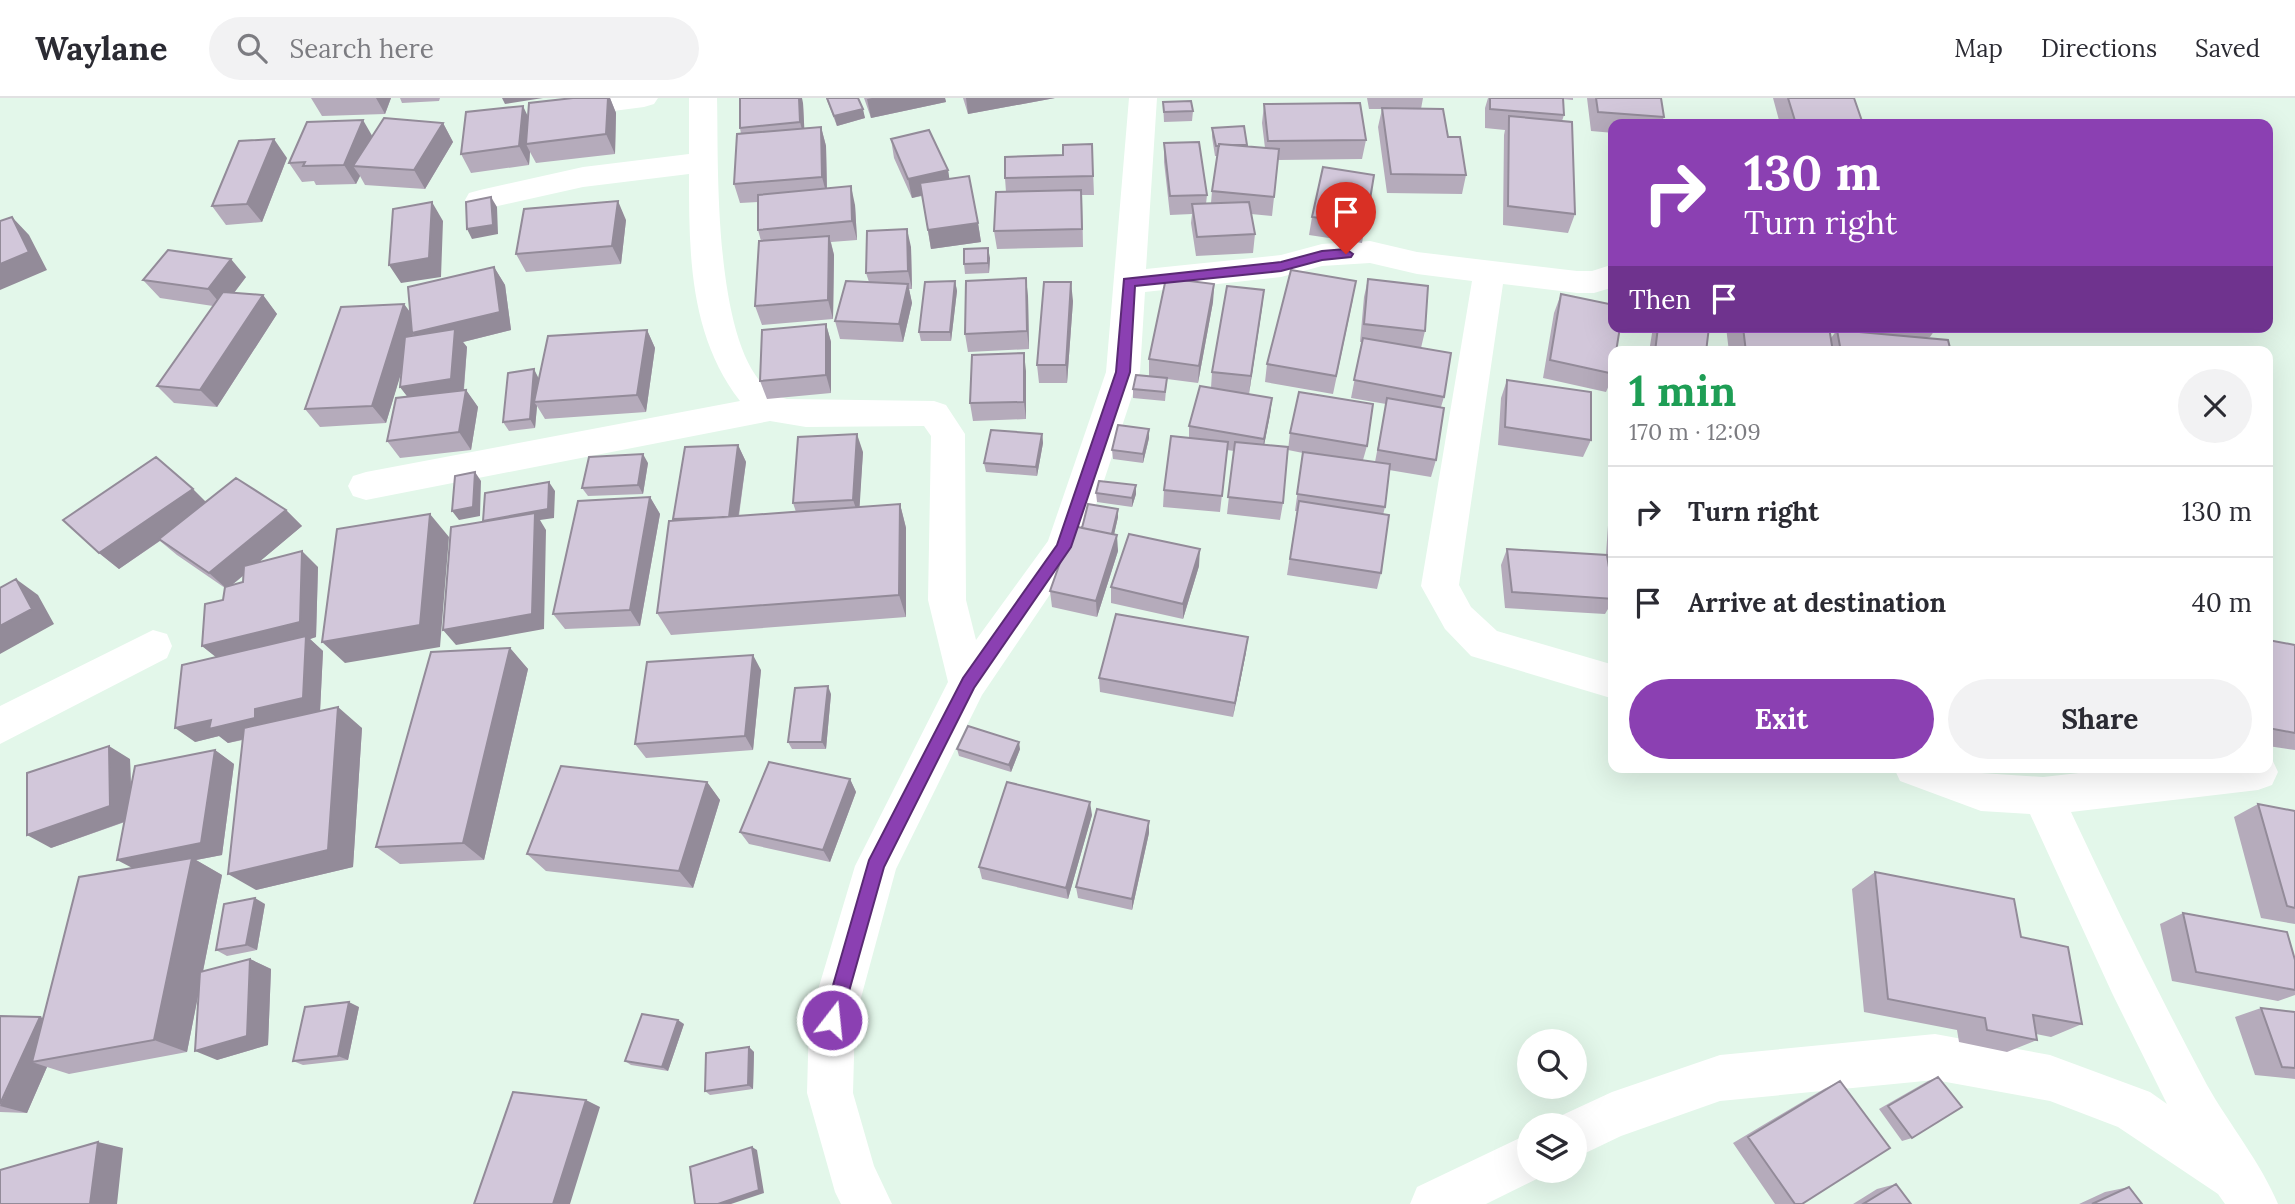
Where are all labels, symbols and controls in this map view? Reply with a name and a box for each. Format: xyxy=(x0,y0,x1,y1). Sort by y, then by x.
search box xyxy=(209,17,699,80)
text: Waylane xyxy=(35,27,167,69)
icon: search xyxy=(233,29,271,67)
text: Search here xyxy=(289,32,434,65)
text: Map xyxy=(1954,33,2003,64)
text: Directions xyxy=(2041,33,2157,64)
text: Saved xyxy=(2195,33,2260,64)
text: 130 m xyxy=(1744,141,1880,203)
icon: right xyxy=(1629,147,1720,238)
pin xyxy=(1316,182,1376,254)
icon: arrive xyxy=(1327,193,1365,231)
text: Turn right xyxy=(1744,202,1897,243)
icon: arrive xyxy=(1705,280,1743,318)
text: Then xyxy=(1629,283,1691,316)
text: 1 min xyxy=(1629,364,1736,418)
button: close xyxy=(2178,369,2252,443)
text: 170 m · 12:09 xyxy=(1629,417,1761,446)
icon: right xyxy=(1629,493,1667,531)
text: Turn right xyxy=(1688,495,1819,528)
text: 130 m xyxy=(2182,495,2252,528)
icon: arrive xyxy=(1629,584,1667,622)
text: Arrive at destination xyxy=(1688,586,1946,619)
text: 40 m xyxy=(2192,586,2252,619)
button: Exit xyxy=(1629,679,1934,759)
button: Share xyxy=(1948,679,2252,759)
position arrow xyxy=(795,983,869,1057)
map controls xyxy=(1517,1029,1587,1183)
button: search xyxy=(1517,1029,1587,1099)
button: layers xyxy=(1517,1113,1587,1183)

